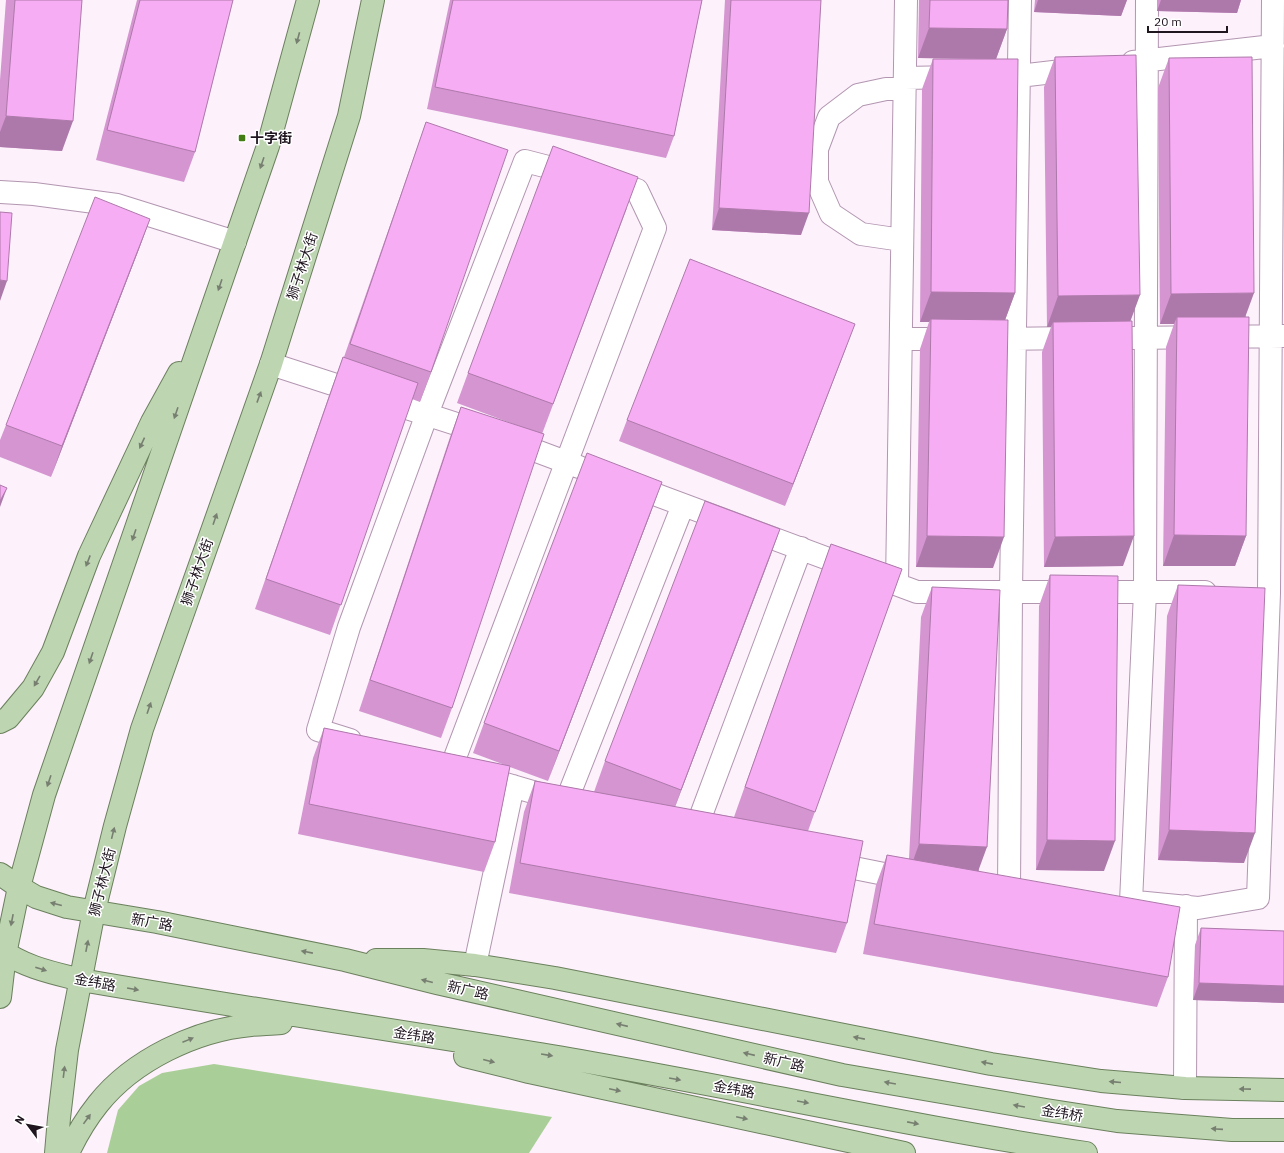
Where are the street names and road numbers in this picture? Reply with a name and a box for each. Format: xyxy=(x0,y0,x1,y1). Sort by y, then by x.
street label: 狮子林大街 xyxy=(283,230,321,302)
street label: 狮子林大街 xyxy=(177,536,217,608)
street label: 狮子林大街 xyxy=(85,846,119,918)
street label: 新广路 xyxy=(130,909,174,935)
street label: 金纬路 xyxy=(73,969,117,995)
street label: 新广路 xyxy=(446,977,490,1003)
street label: 金纬路 xyxy=(392,1023,436,1047)
street label: 新广路 xyxy=(762,1049,806,1075)
street label: 金纬路 xyxy=(712,1076,756,1102)
street label: 金纬桥 xyxy=(1040,1101,1084,1125)

